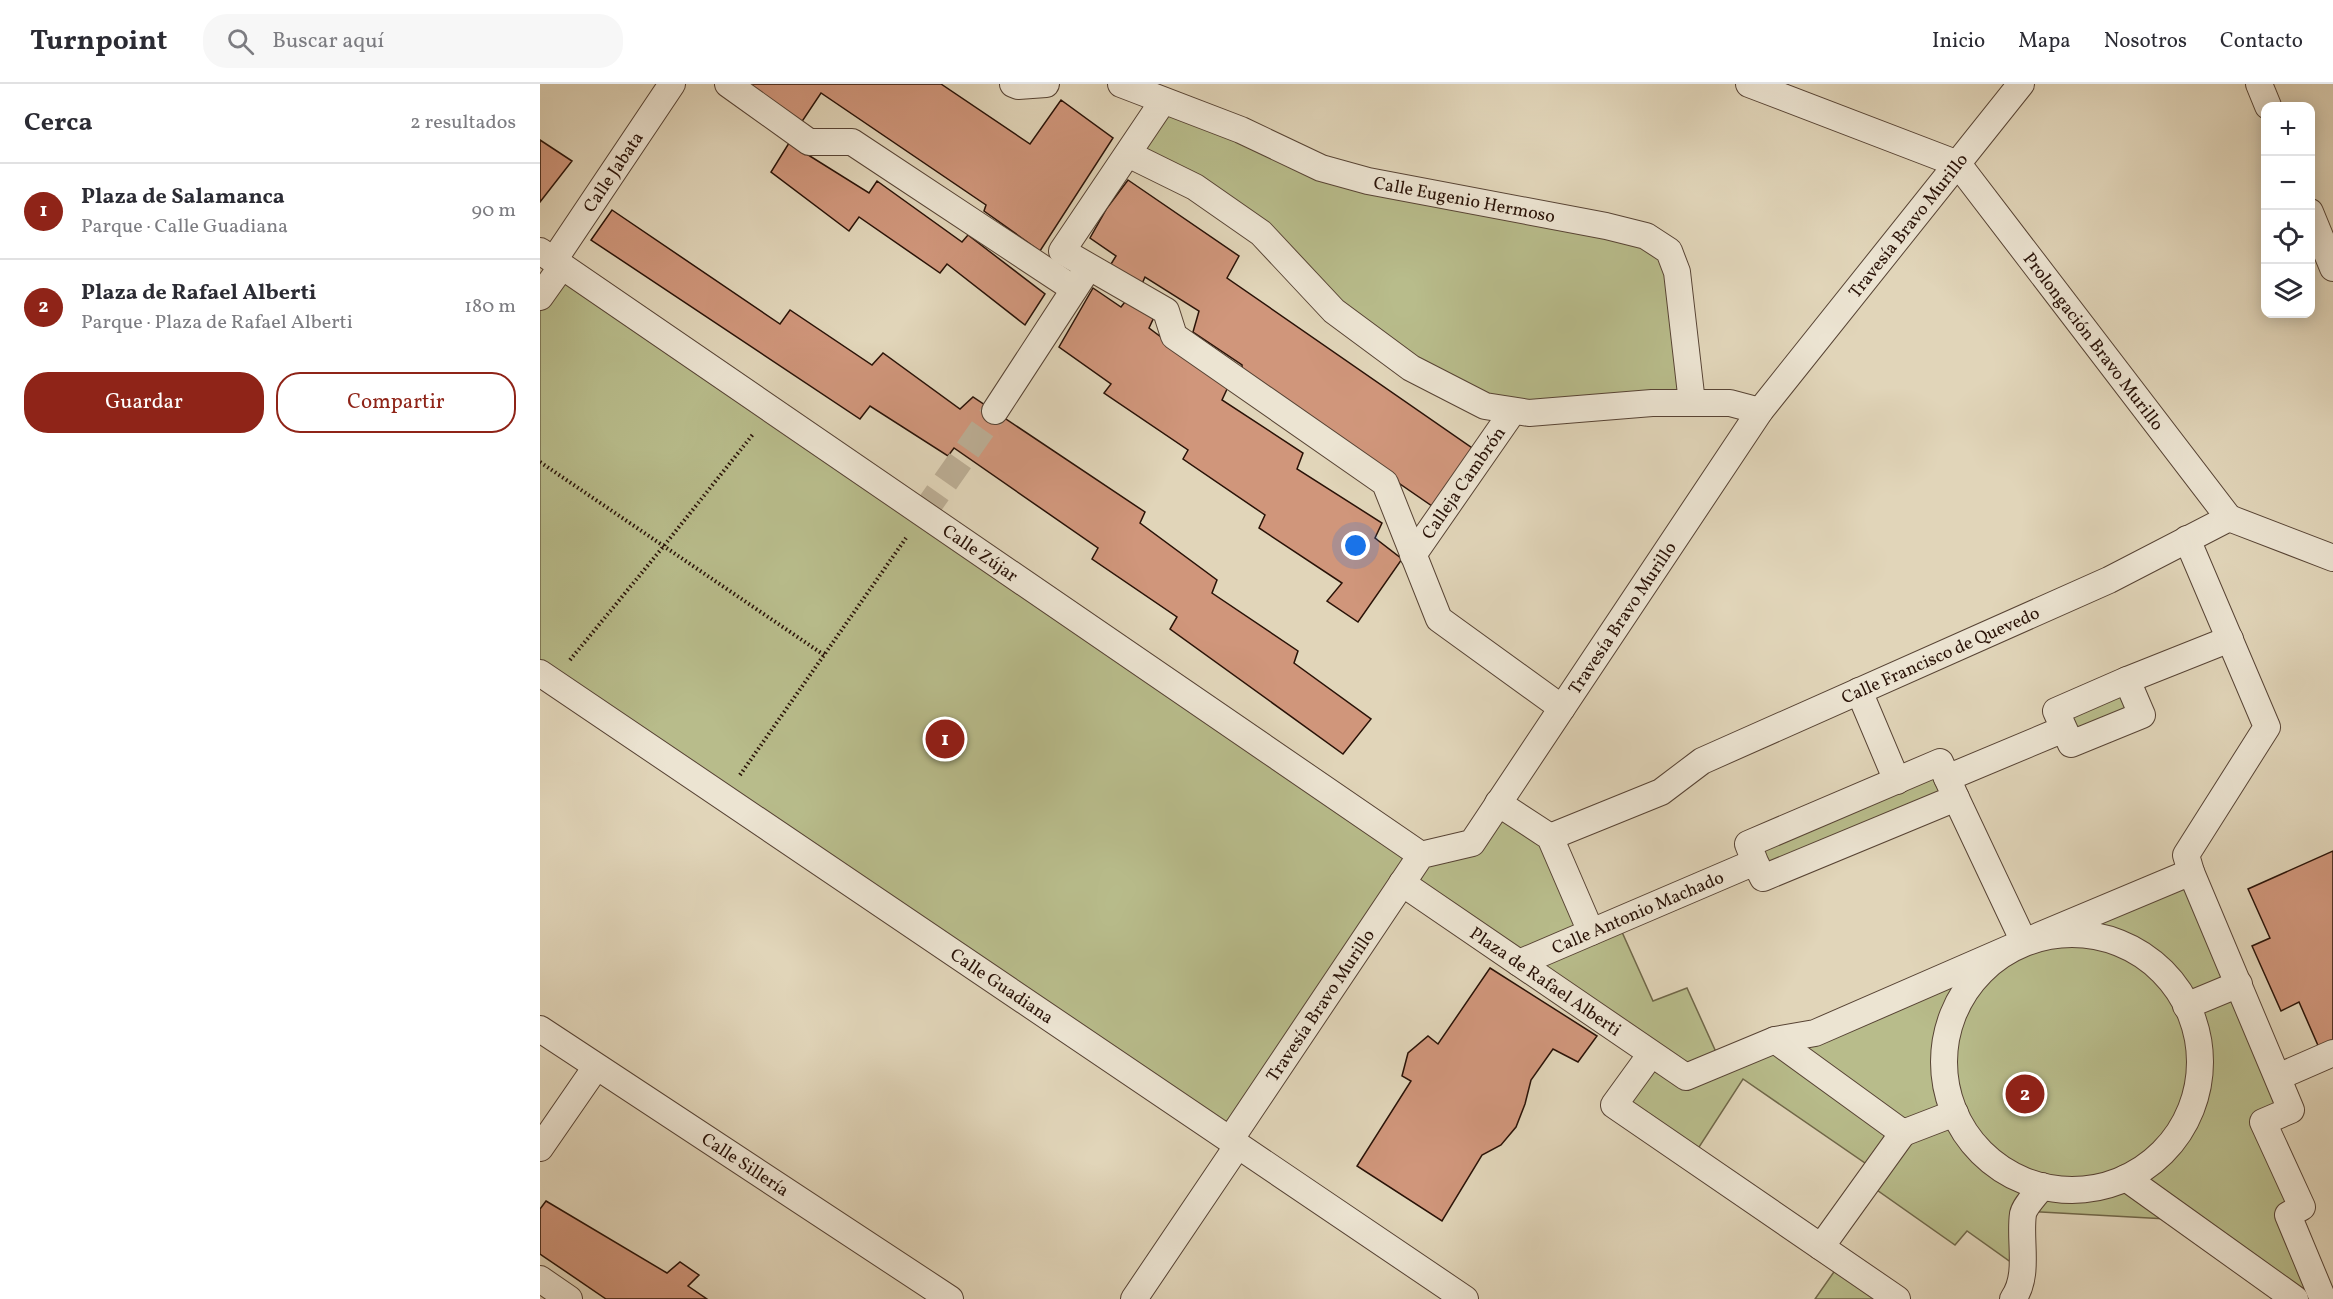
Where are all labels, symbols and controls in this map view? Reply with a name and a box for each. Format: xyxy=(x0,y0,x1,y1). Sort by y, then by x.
search box xyxy=(203,14,623,68)
text: Turnpoint xyxy=(30,22,167,61)
icon: search xyxy=(224,25,257,58)
text: Buscar aquí xyxy=(272,26,384,57)
text: Inicio xyxy=(1932,27,1985,56)
text: Mapa xyxy=(2018,27,2071,56)
text: Nosotros xyxy=(2104,27,2187,56)
text: Contacto xyxy=(2220,27,2303,56)
map controls xyxy=(2261,102,2315,318)
button: + xyxy=(2261,102,2315,156)
text: Cerca xyxy=(24,105,93,141)
text: 2 resultados xyxy=(410,109,516,137)
street label: Calle Jabata xyxy=(578,127,650,218)
street label: Travesía Bravo Murillo xyxy=(1844,149,1975,304)
button: − xyxy=(2261,156,2315,210)
street label: Calle Eugenio Hermoso xyxy=(1371,171,1557,230)
text: Plaza de Salamanca xyxy=(81,182,285,213)
text: 1 xyxy=(39,197,48,225)
text: 90 m xyxy=(472,197,516,225)
button: locate xyxy=(2261,210,2315,264)
text: Parque · Calle Guadiana xyxy=(81,213,288,241)
street label: Prolongación Bravo Murillo xyxy=(2016,248,2169,436)
button: layers xyxy=(2261,264,2315,318)
text: Plaza de Rafael Alberti xyxy=(81,278,317,309)
text: 2 xyxy=(38,293,49,321)
text: 180 m xyxy=(464,293,516,321)
text: Parque · Plaza de Rafael Alberti xyxy=(81,309,353,337)
button: Guardar xyxy=(24,372,264,433)
button: Compartir xyxy=(276,372,516,433)
street label: Calleja Cambrón xyxy=(1416,422,1513,545)
street label: Calle Zújar xyxy=(937,519,1023,589)
your location xyxy=(1341,531,1370,560)
street label: Travesía Bravo Murillo xyxy=(1563,537,1683,700)
street label: Calle Francisco de Quevedo xyxy=(1838,601,2044,711)
pin: 1 xyxy=(926,716,964,762)
street label: Calle Antonio Machado xyxy=(1548,866,1728,962)
street label: Plaza de Rafael Alberti xyxy=(1464,922,1626,1043)
street label: Travesía Bravo Murillo xyxy=(1261,925,1382,1088)
street label: Calle Guadiana xyxy=(944,943,1058,1031)
pin: 2 xyxy=(2006,1072,2044,1116)
street label: Calle Sillería xyxy=(696,1128,793,1204)

